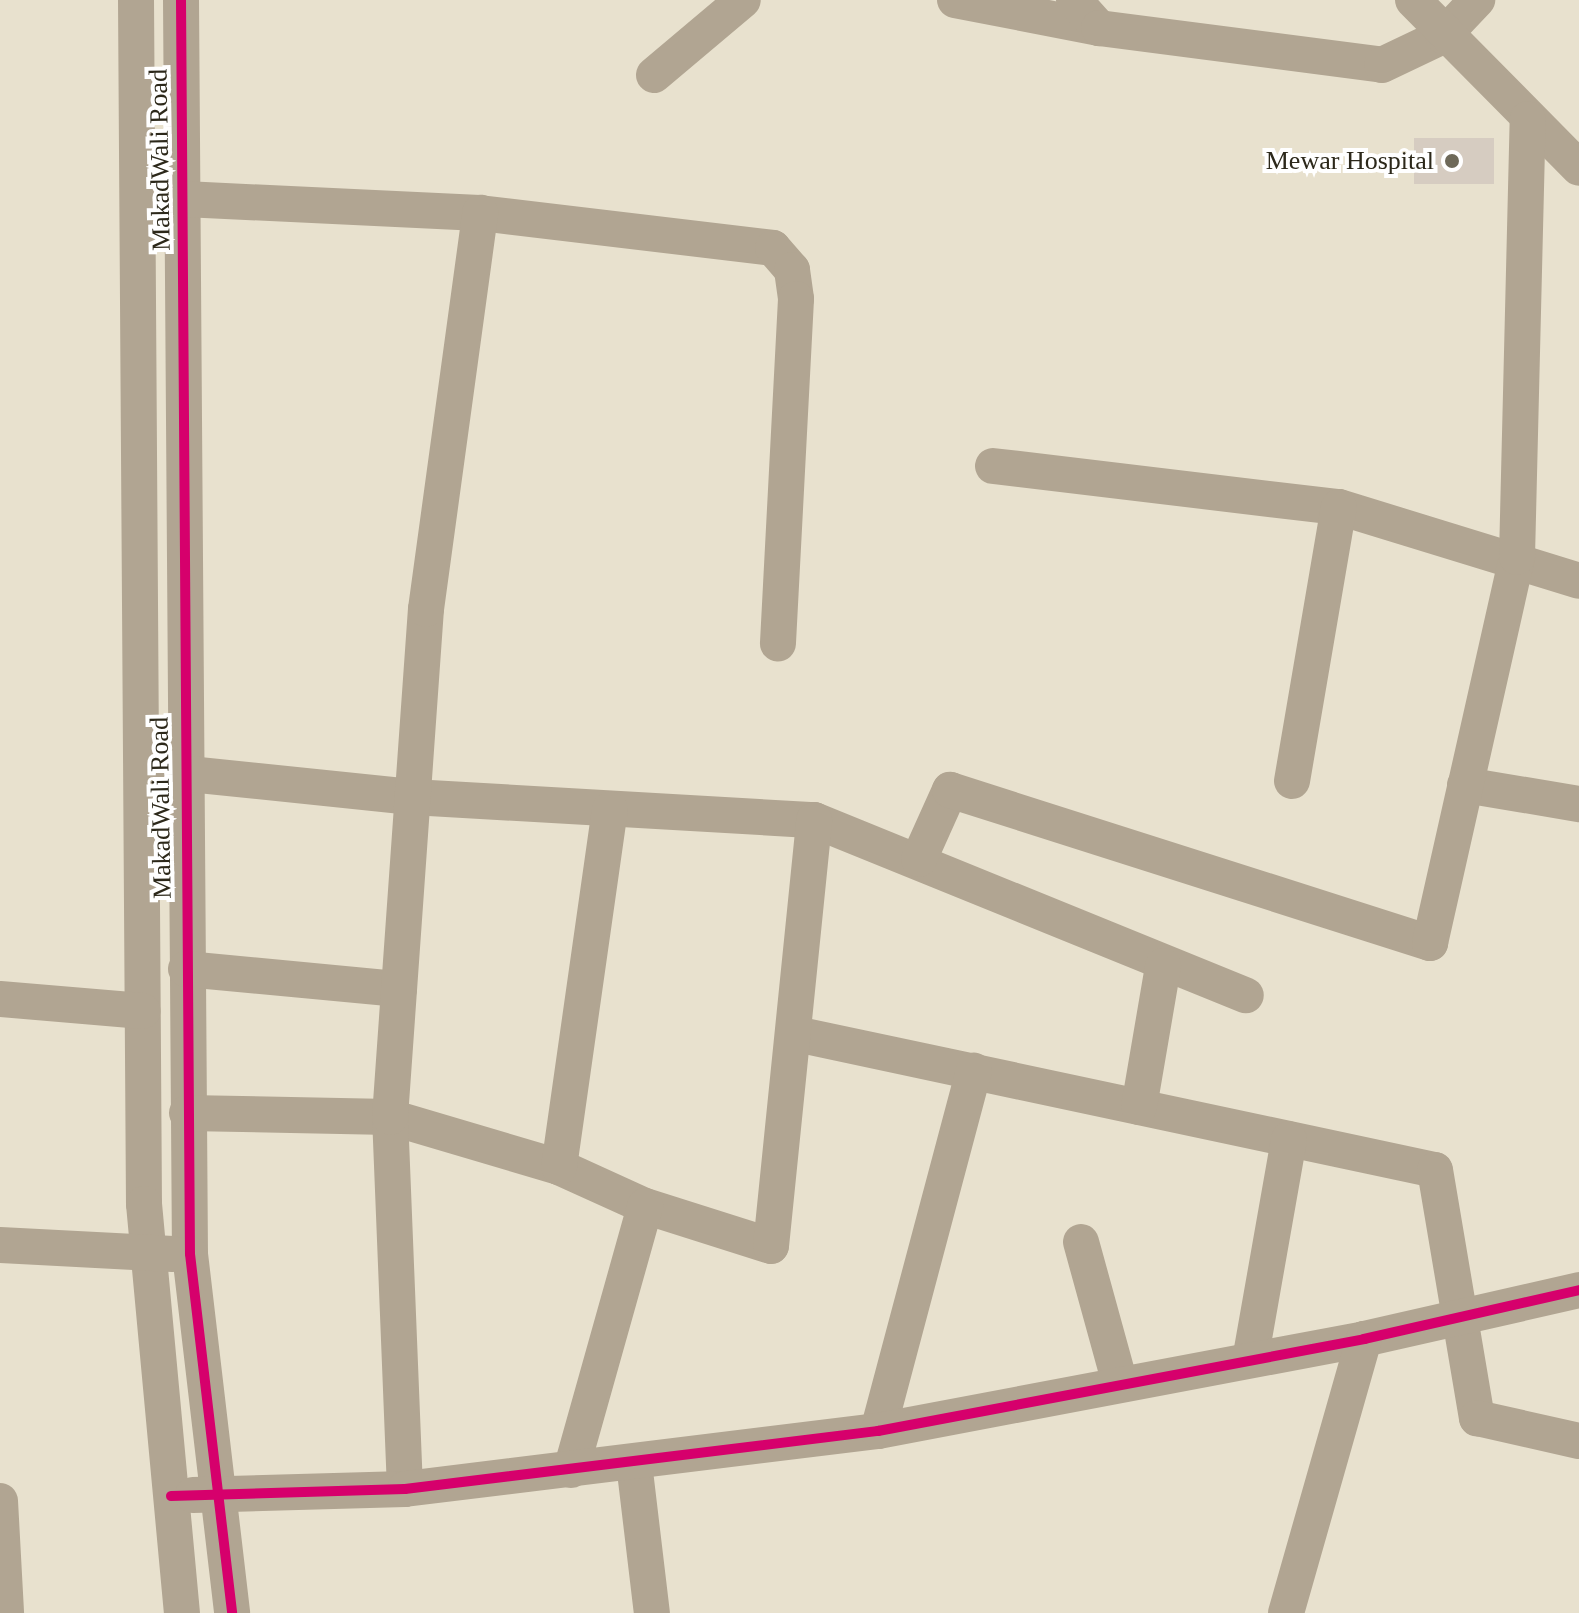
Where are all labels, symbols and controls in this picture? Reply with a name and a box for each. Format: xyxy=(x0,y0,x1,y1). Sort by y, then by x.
street label: MakadWali Road xyxy=(143,69,177,251)
place label: Mewar Hospital xyxy=(1266,145,1434,177)
marker: Mewar Hospital xyxy=(1441,150,1463,172)
street label: MakadWali Road xyxy=(144,717,178,899)

